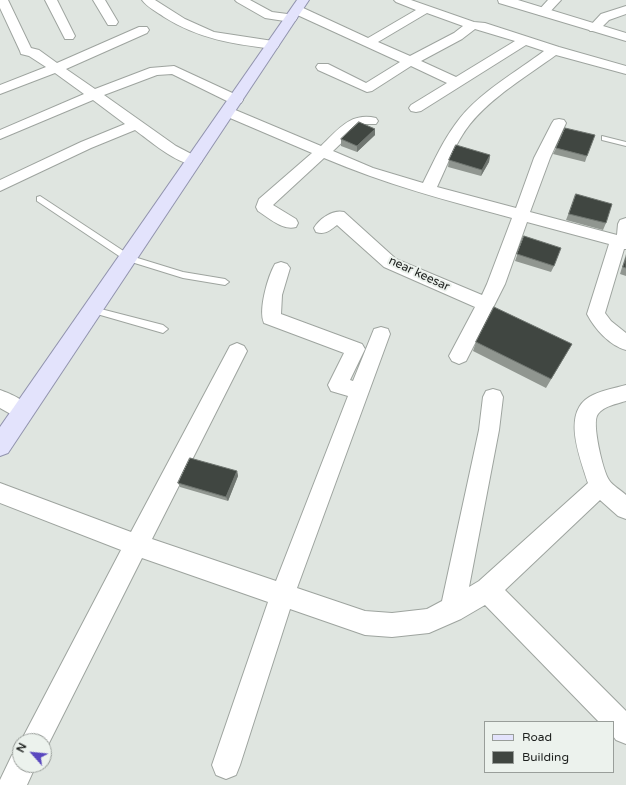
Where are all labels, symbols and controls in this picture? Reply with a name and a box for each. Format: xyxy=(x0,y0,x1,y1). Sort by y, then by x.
street label: near keesar xyxy=(386,254,452,294)
legend xyxy=(484,721,614,773)
text: Road xyxy=(522,730,552,744)
north arrow xyxy=(12,733,52,773)
text: N xyxy=(14,741,30,755)
text: Building xyxy=(522,750,569,764)

